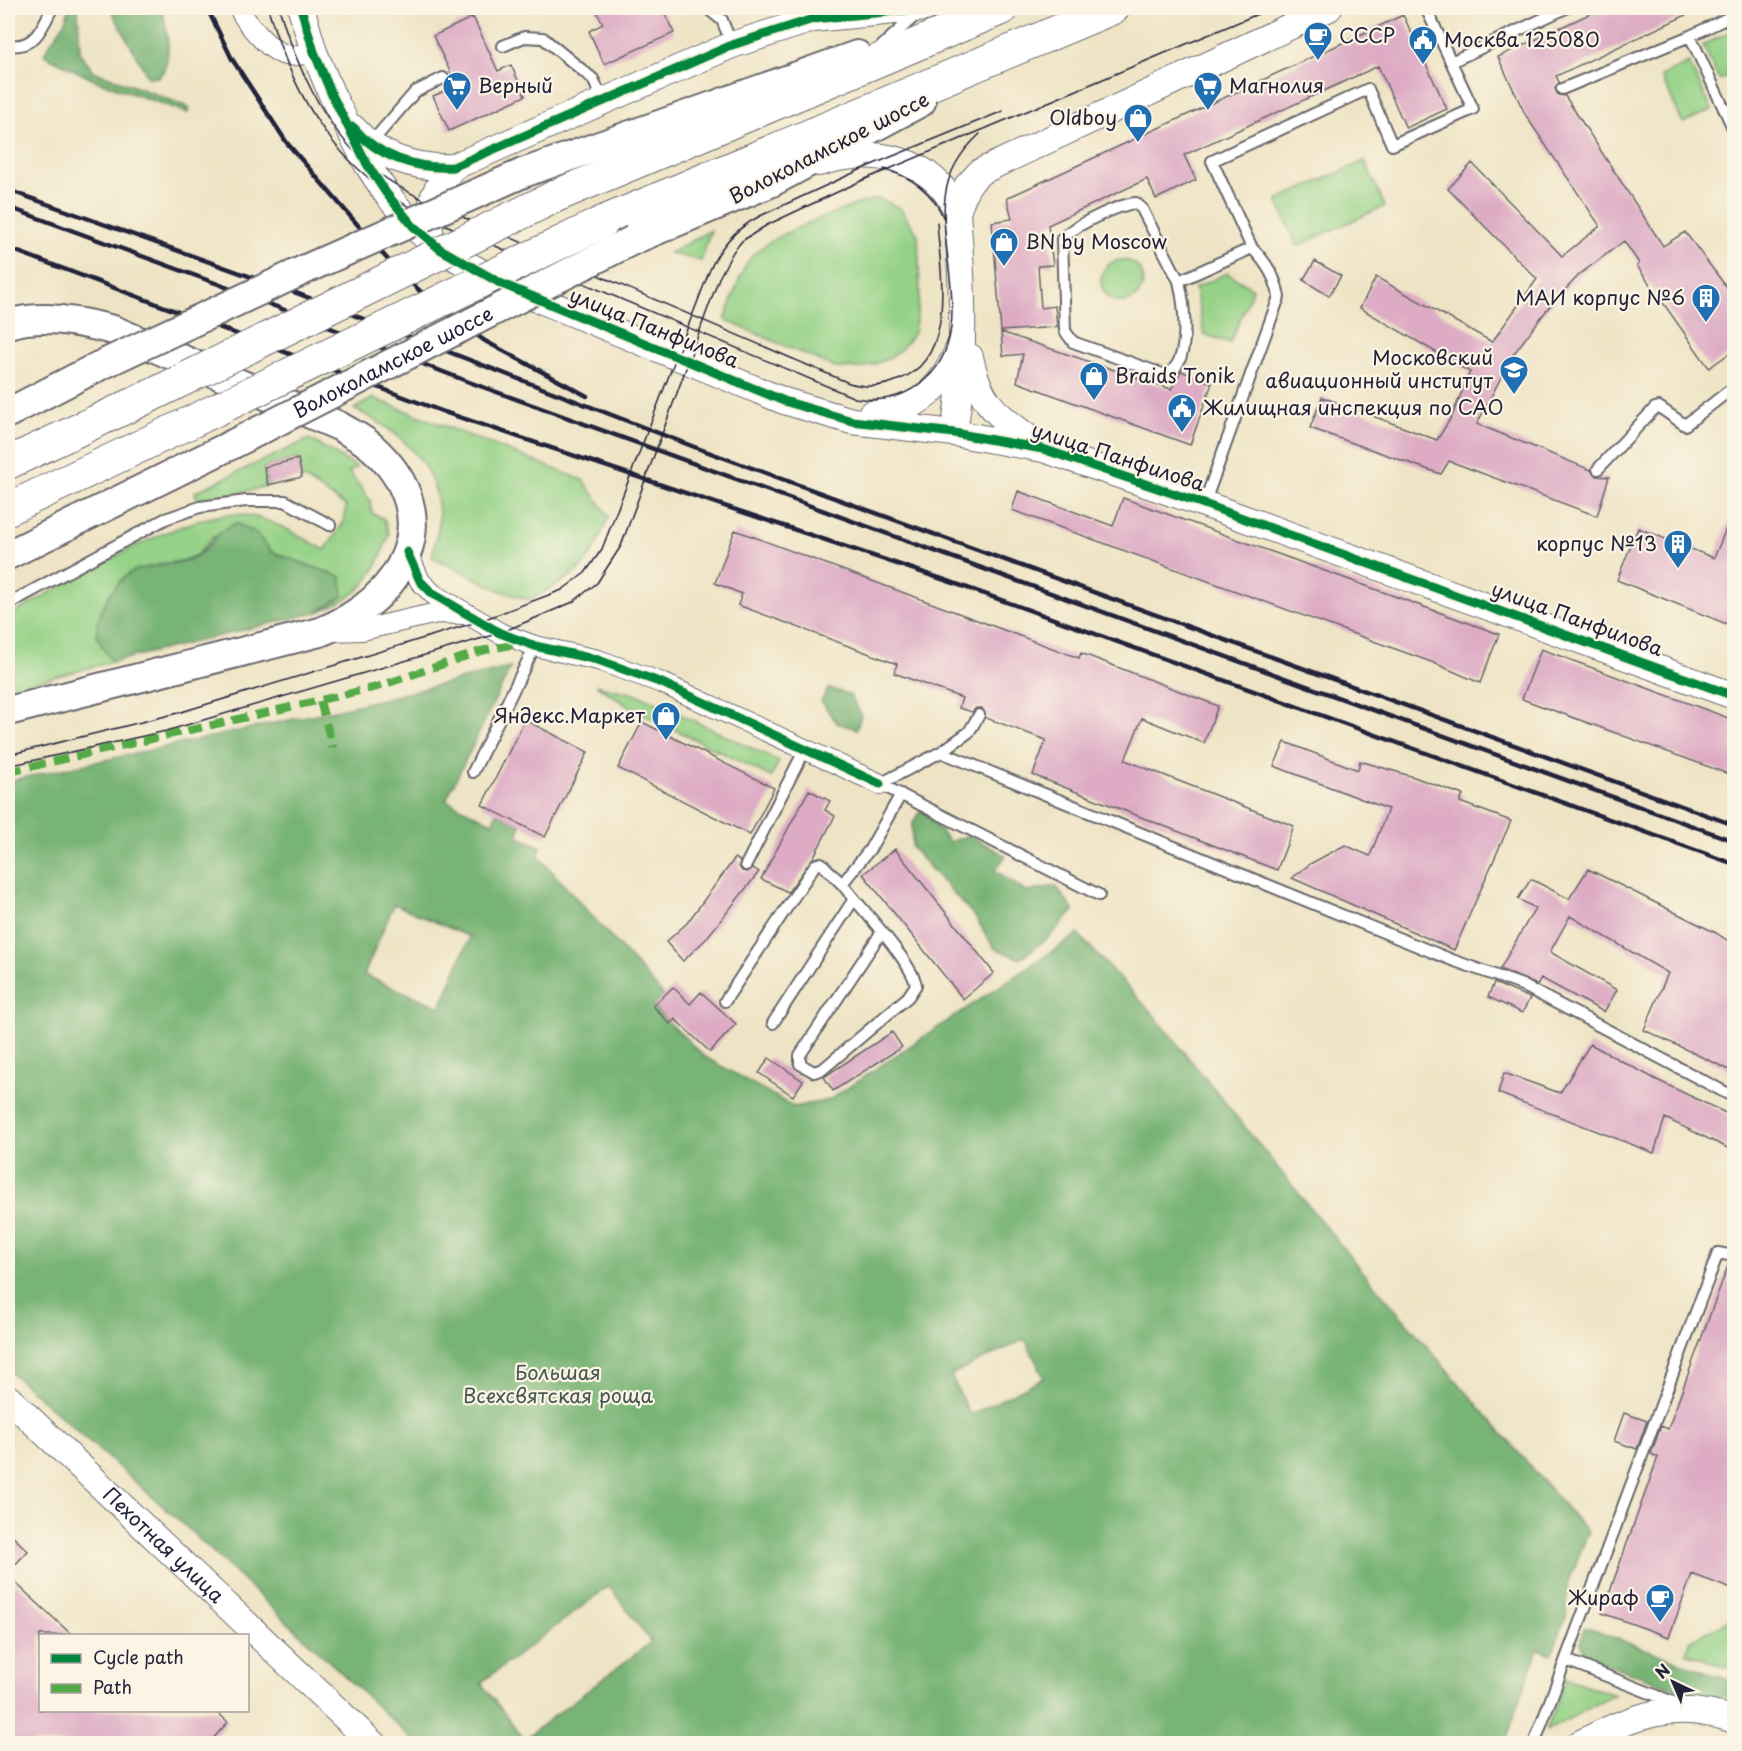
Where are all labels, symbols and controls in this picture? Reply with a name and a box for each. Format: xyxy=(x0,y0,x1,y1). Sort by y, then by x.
cafe icon: СССР xyxy=(1302,20,1334,62)
place label: СССР xyxy=(1339,20,1395,50)
public building icon: Москва 125080 xyxy=(1407,24,1439,66)
place label: Москва 125080 xyxy=(1444,24,1600,54)
supermarket icon: Верный xyxy=(441,70,473,112)
place label: Верный xyxy=(478,70,553,100)
supermarket icon: Магнолия xyxy=(1192,70,1224,112)
place label: Магнолия xyxy=(1229,70,1324,100)
street label: Волоколамское шоссе xyxy=(723,84,934,211)
place label: Oldboy xyxy=(1049,102,1117,132)
shop icon: Oldboy xyxy=(1122,102,1154,144)
shop icon: BN by Moscow xyxy=(988,226,1020,268)
place label: BN by Moscow xyxy=(1025,226,1167,256)
street label: улица Панфилова xyxy=(565,279,744,375)
place label: МАИ корпус №6 xyxy=(1515,282,1685,312)
building icon: МАИ корпус №6 xyxy=(1690,282,1722,324)
street label: Волоколамское шоссе xyxy=(287,298,498,425)
place label: Московский авиационный институт xyxy=(1265,342,1493,395)
school or university icon: Московский авиационный институт xyxy=(1498,354,1530,396)
shop icon: Braids Tonik xyxy=(1078,360,1110,402)
place label: Braids Tonik xyxy=(1115,360,1235,390)
public building icon: Жилищная инспекция по САО xyxy=(1166,392,1198,434)
place label: Жилищная инспекция по САО xyxy=(1202,392,1504,422)
street label: улица Панфилова xyxy=(1028,414,1209,498)
place label: корпус №13 xyxy=(1536,528,1657,558)
building icon: корпус №13 xyxy=(1662,528,1694,570)
street label: улица Панфилова xyxy=(1487,573,1668,663)
place label: Яндекс.Маркет xyxy=(494,700,645,730)
shop icon: Яндекс.Маркет xyxy=(650,700,682,742)
park label: Большая Всехсвятская роща xyxy=(463,1357,654,1410)
street label: Пехотная улица xyxy=(97,1480,232,1610)
place label: Жираф xyxy=(1567,1582,1639,1612)
cafe icon: Жираф xyxy=(1644,1582,1676,1624)
legend xyxy=(39,1634,249,1712)
text: Cycle path xyxy=(93,1643,184,1670)
north arrow xyxy=(1643,1652,1703,1712)
text: N xyxy=(1649,1657,1675,1684)
text: Path xyxy=(93,1673,132,1700)

